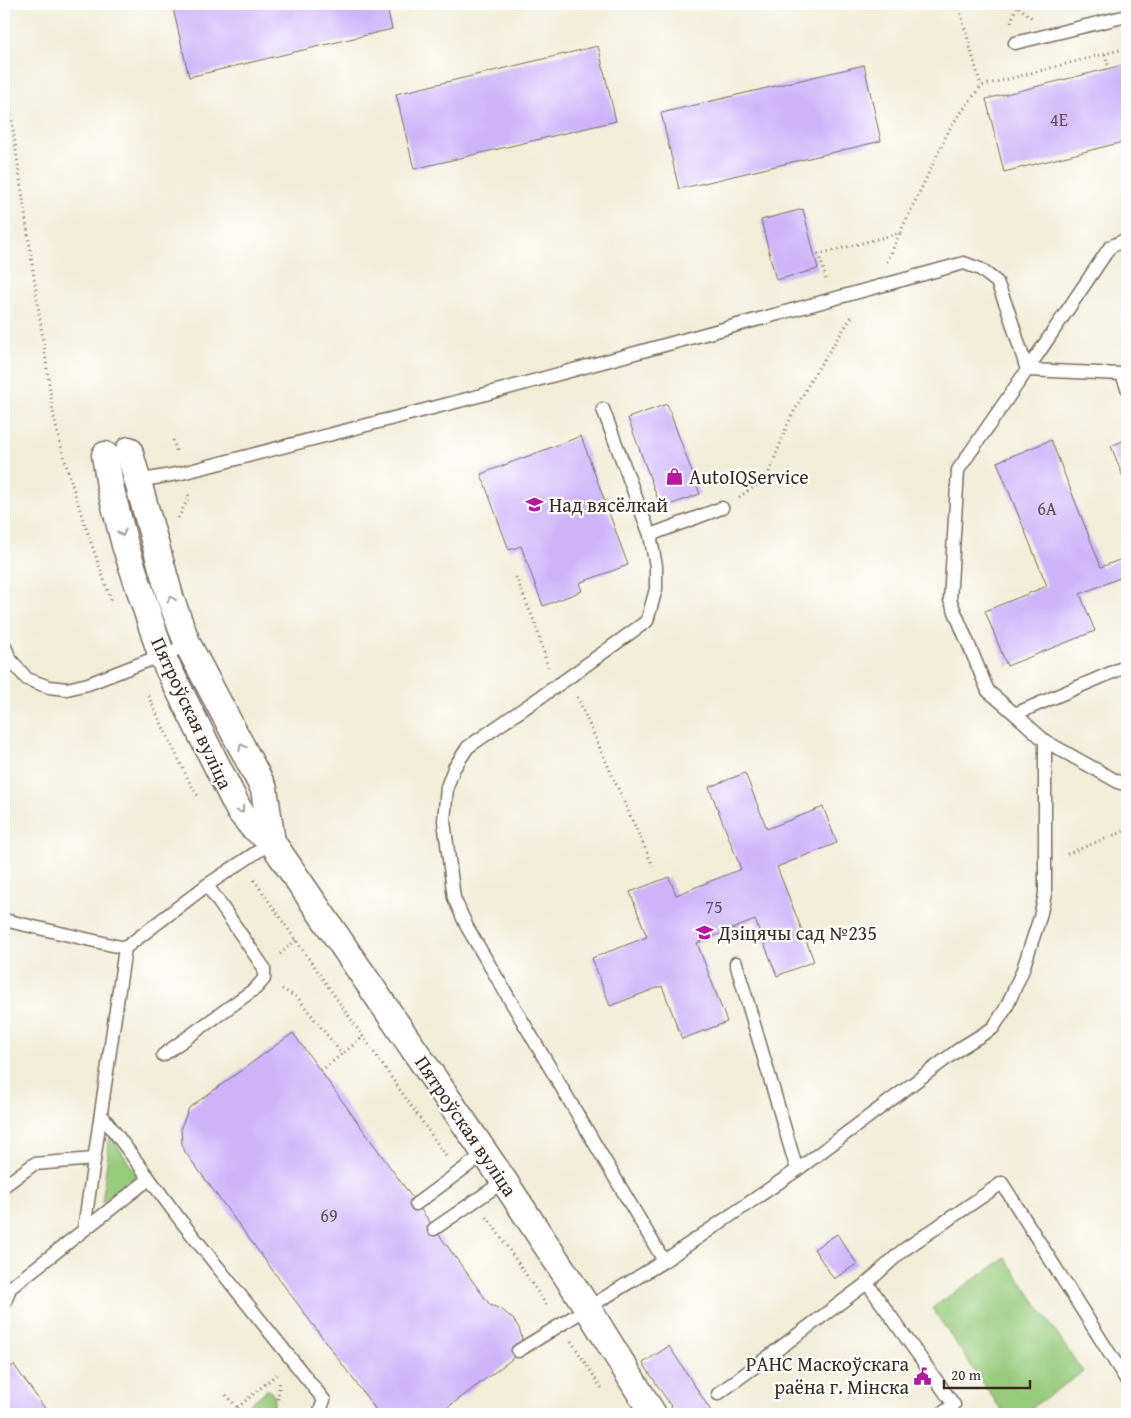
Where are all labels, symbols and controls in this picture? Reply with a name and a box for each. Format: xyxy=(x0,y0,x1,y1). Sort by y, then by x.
house number: 4Е xyxy=(1050,106,1068,133)
place label: AutoIQService xyxy=(689,462,809,491)
shop icon: AutoIQService xyxy=(665,467,685,487)
place label: Над вясёлкай xyxy=(549,490,668,519)
school or university icon: Над вясёлкай xyxy=(525,495,545,515)
house number: 6А xyxy=(1037,495,1057,522)
one-way arrow xyxy=(116,529,127,538)
one-way arrow xyxy=(167,595,177,603)
street label: Пятроўская вуліца xyxy=(145,632,241,794)
one-way arrow xyxy=(238,743,248,752)
one-way arrow xyxy=(234,805,244,814)
house number: 75 xyxy=(705,893,723,920)
place label: Дзіцячы сад №235 xyxy=(717,918,877,947)
school or university icon: Дзіцячы сад №235 xyxy=(694,923,714,943)
street label: Пятроўская вуліца xyxy=(408,1049,525,1202)
house number: 69 xyxy=(320,1202,338,1229)
place label: РАНС Маскоўскага раёна г. Мінска xyxy=(746,1349,909,1401)
scale bar xyxy=(944,1358,1030,1390)
text: 20 m xyxy=(951,1364,982,1385)
public building icon: РАНС Маскоўскага раёна г. Мінска xyxy=(913,1366,933,1386)

